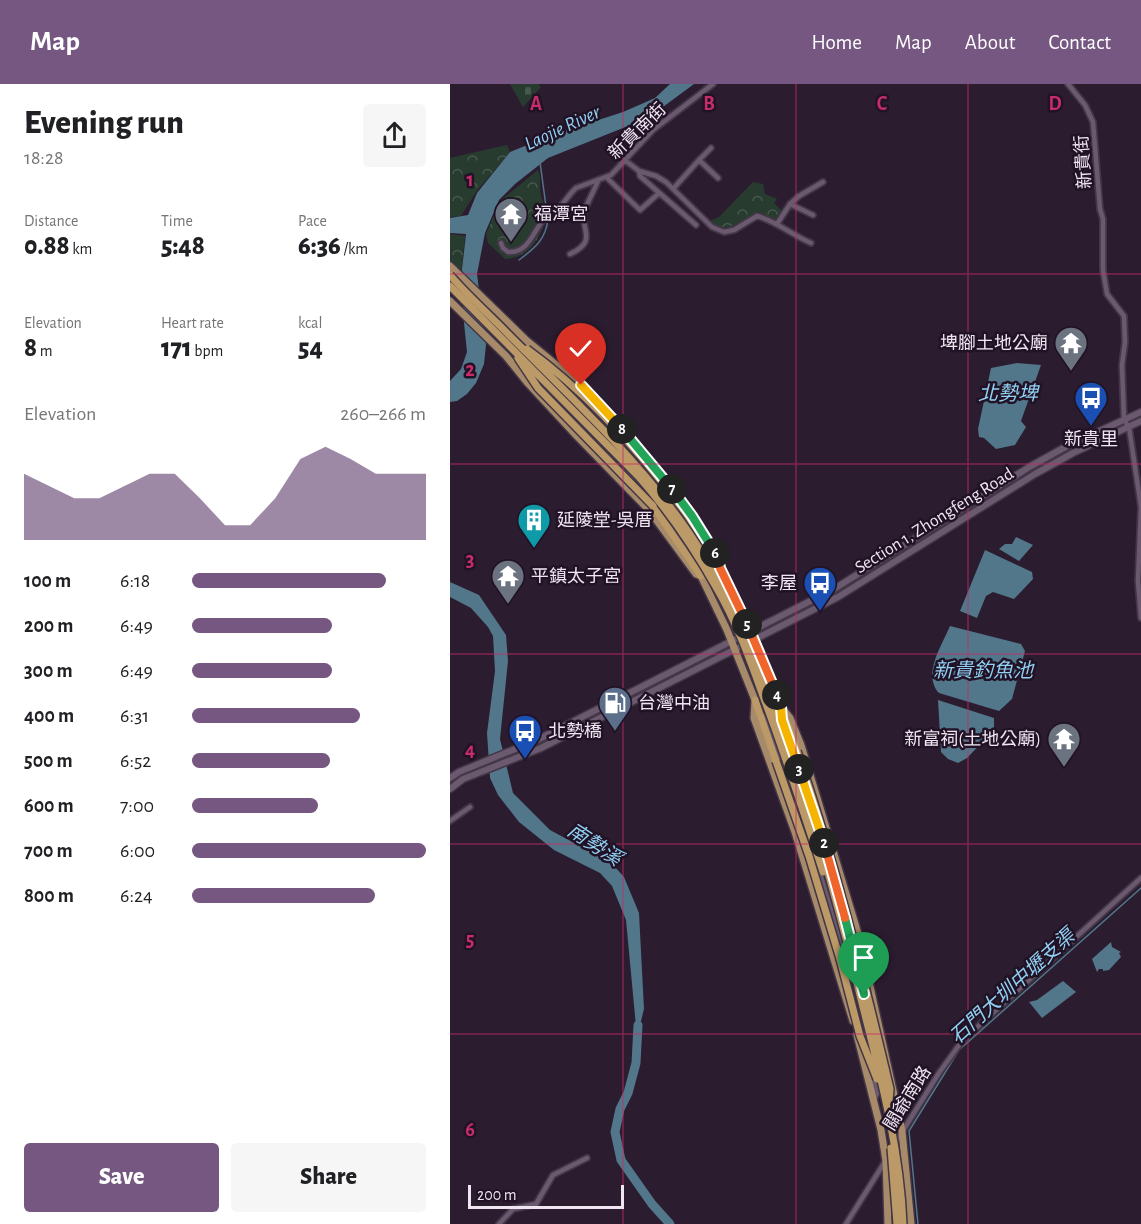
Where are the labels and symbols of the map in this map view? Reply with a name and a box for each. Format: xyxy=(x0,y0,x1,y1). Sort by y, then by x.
text: A xyxy=(530,94,542,114)
text: B xyxy=(703,94,715,114)
text: C xyxy=(877,94,888,114)
text: D xyxy=(1048,94,1062,114)
street label: 新貴南街 xyxy=(604,99,670,163)
water label: Laojie River xyxy=(521,102,604,154)
street label: 新貴街 xyxy=(1071,134,1095,190)
text: 1 xyxy=(466,170,474,190)
temple icon: 福潭宮 xyxy=(493,196,529,243)
place label: 福潭宮 xyxy=(534,204,588,224)
pin xyxy=(555,323,606,385)
temple icon: 埤腳土地公廟 xyxy=(1053,325,1089,372)
place label: 埤腳土地公廟 xyxy=(940,333,1048,353)
text: 2 xyxy=(465,360,475,380)
bus stop icon: 新貴里 xyxy=(1073,380,1109,427)
water label: 北勢埤 xyxy=(978,383,1040,404)
pin: 8 xyxy=(607,414,637,444)
place label: 新貴里 xyxy=(1064,429,1118,449)
street label: Section 1, Zhongfeng Road xyxy=(852,465,1017,577)
pin: 7 xyxy=(657,474,687,504)
building icon: 延陵堂-吳厝 xyxy=(516,502,552,549)
place label: 延陵堂-吳厝 xyxy=(557,511,653,530)
pin: 6 xyxy=(700,538,730,568)
text: 3 xyxy=(466,550,474,570)
temple icon: 平鎮太子宮 xyxy=(490,558,526,605)
bus stop icon: 李屋 xyxy=(802,565,838,612)
place label: 平鎮太子宮 xyxy=(531,566,621,586)
place label: 李屋 xyxy=(761,573,797,593)
pin: 5 xyxy=(732,609,762,639)
water label: 新貴釣魚池 xyxy=(933,660,1035,681)
pin: 4 xyxy=(762,680,792,710)
fuel station icon: 台灣中油 xyxy=(597,685,633,732)
place label: 台灣中油 xyxy=(638,693,710,713)
bus stop icon: 北勢橋 xyxy=(507,713,543,760)
place label: 北勢橋 xyxy=(548,721,602,741)
temple icon: 新富祠(土地公廟) xyxy=(1046,721,1082,768)
place label: 新富祠(土地公廟) xyxy=(904,729,1041,749)
text: 4 xyxy=(465,740,475,760)
pin: 3 xyxy=(784,754,814,784)
water label: 南勢溪 xyxy=(564,819,628,871)
pin: 2 xyxy=(809,828,839,858)
water label: 石門大圳中壢支渠 xyxy=(946,923,1081,1048)
text: 5 xyxy=(466,930,474,950)
pin xyxy=(838,932,889,994)
street label: 關爺南路 xyxy=(879,1062,935,1134)
text: 6 xyxy=(465,1120,475,1140)
scale bar xyxy=(468,1182,624,1210)

